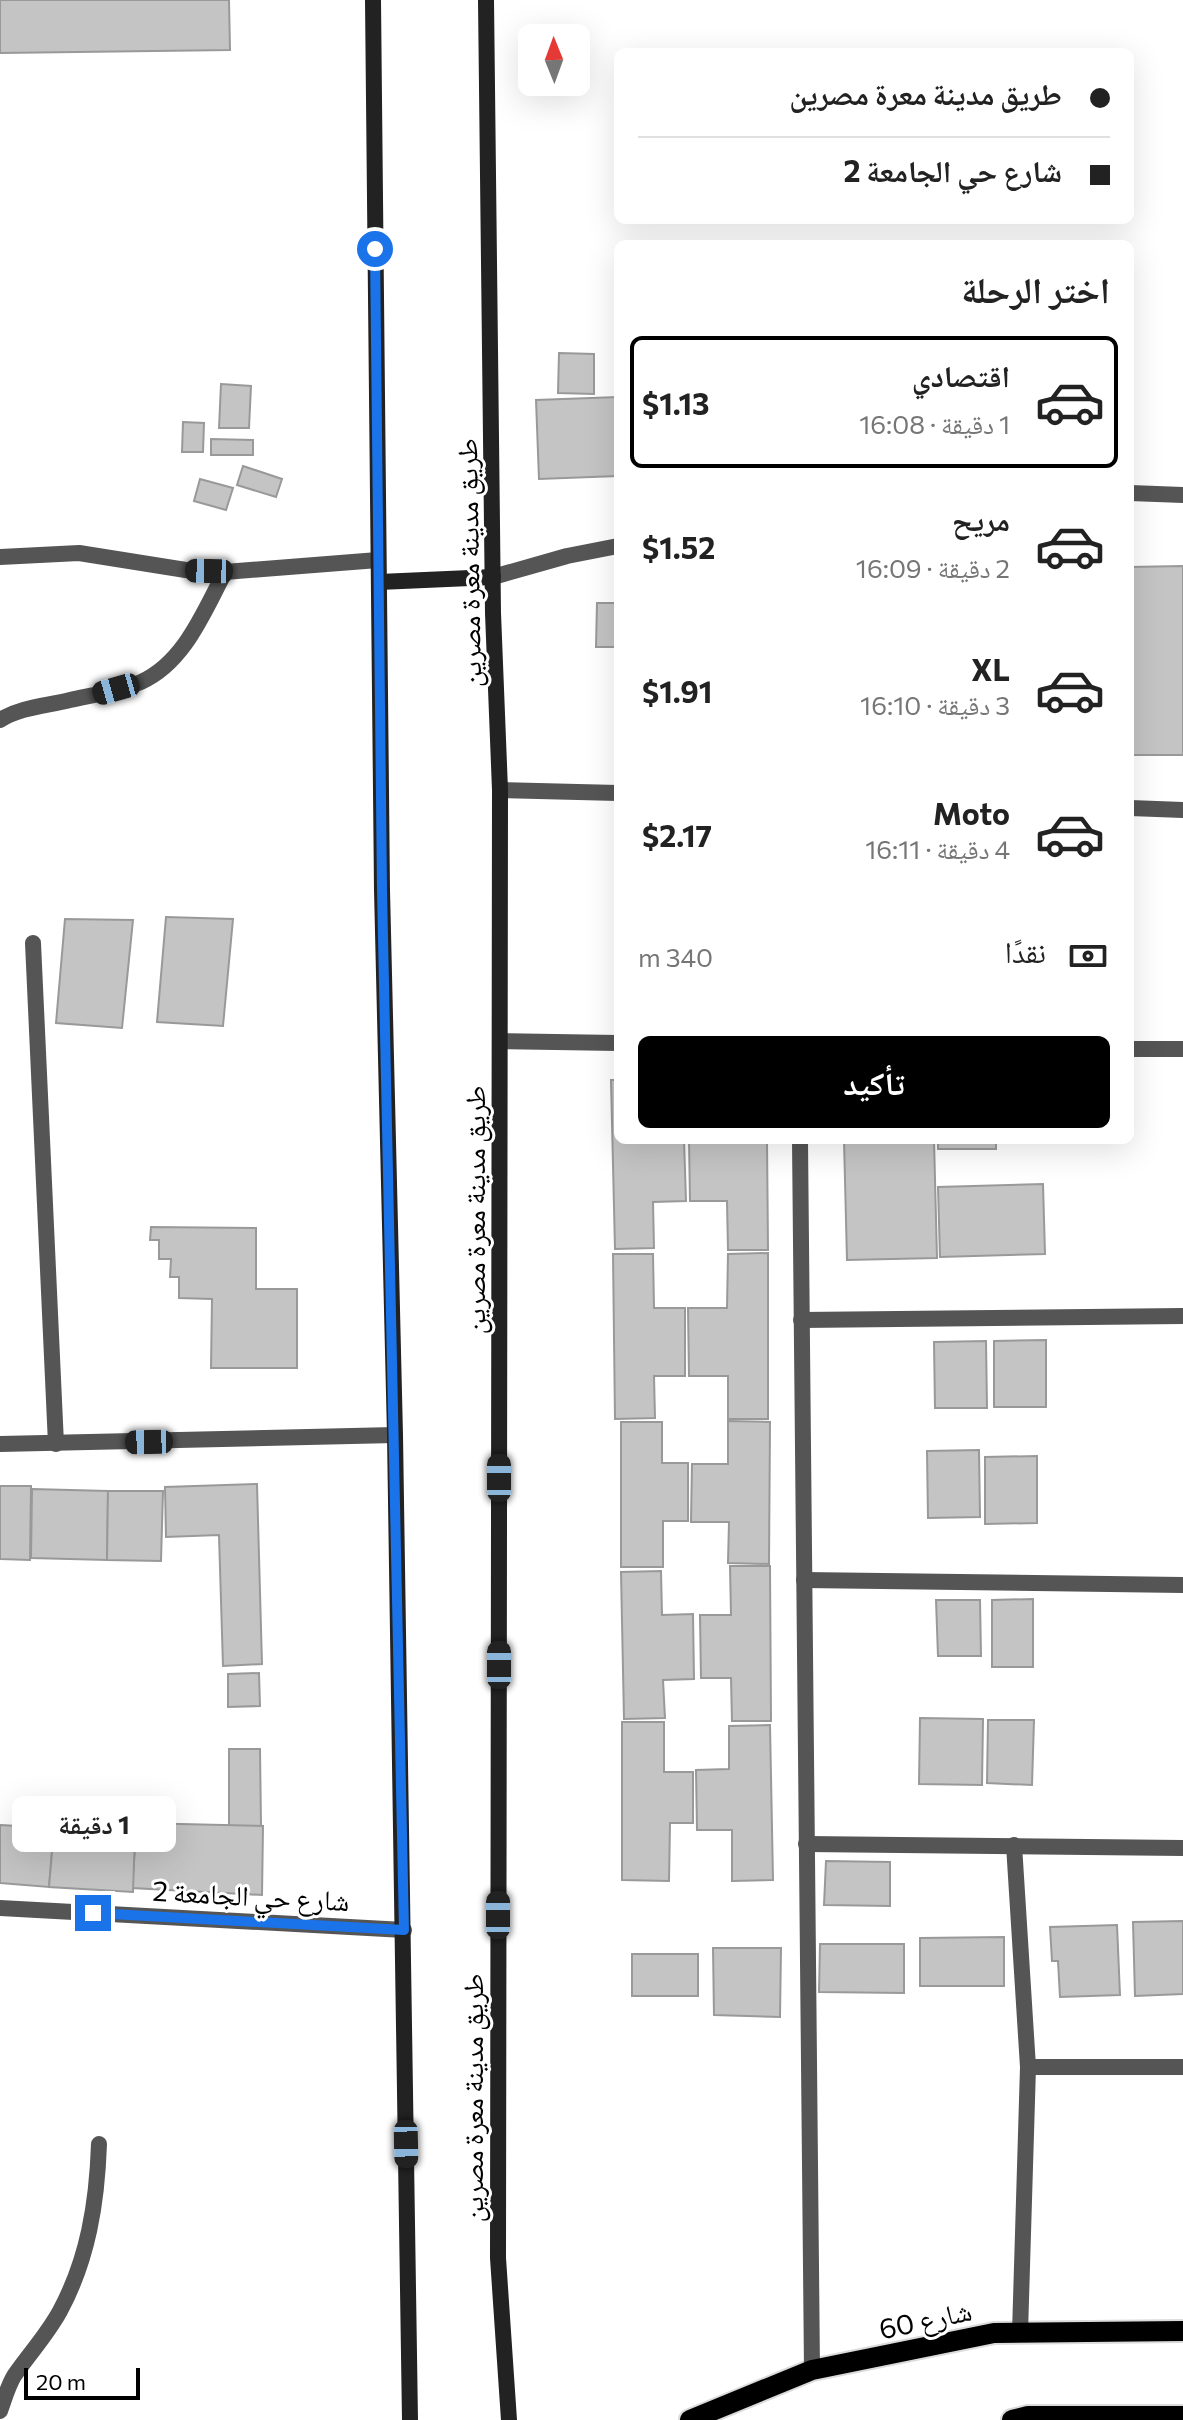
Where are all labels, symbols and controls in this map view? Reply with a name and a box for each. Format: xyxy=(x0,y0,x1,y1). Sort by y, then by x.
north arrow xyxy=(518,24,590,96)
map controls xyxy=(518,24,590,96)
text: طريق مدينة معرة مصرين xyxy=(789,74,1062,111)
text: شارع حي الجامعة 2 xyxy=(844,151,1062,188)
route start xyxy=(357,231,393,267)
text: اختر الرحلة xyxy=(961,266,1110,310)
text: اقتصادي xyxy=(912,356,1010,393)
icon: car xyxy=(1034,366,1106,438)
text: $1.13 xyxy=(642,384,710,421)
text: 1 دقيقة · 16:08 xyxy=(859,408,1010,439)
street label: طريق مدينة معرة مصرين xyxy=(449,438,489,688)
text: مريح xyxy=(952,500,1010,537)
icon: car xyxy=(1034,510,1106,582)
text: $1.52 xyxy=(642,528,715,565)
text: 2 دقيقة · 16:09 xyxy=(856,552,1010,583)
car xyxy=(185,559,233,583)
text: XL xyxy=(971,650,1010,687)
icon: car xyxy=(1034,654,1106,726)
car xyxy=(90,671,142,707)
text: $1.91 xyxy=(642,672,712,709)
text: 3 دقيقة · 16:10 xyxy=(860,689,1010,720)
text: Moto xyxy=(933,794,1010,831)
icon: car xyxy=(1034,798,1106,870)
text: $2.17 xyxy=(642,816,712,853)
text: 4 دقيقة · 16:11 xyxy=(865,833,1010,864)
text: نقدًا xyxy=(1005,932,1046,969)
icon: cash xyxy=(1066,934,1110,978)
text: 340 m xyxy=(638,941,713,972)
button: تأكيد xyxy=(638,1036,1110,1128)
street label: طريق مدينة معرة مصرين xyxy=(457,1086,493,1334)
car xyxy=(125,1430,173,1454)
car xyxy=(487,1454,511,1502)
car xyxy=(487,1641,511,1689)
callout: 1 دقيقة xyxy=(11,1797,175,1853)
text: 1 دقيقة xyxy=(58,1808,130,1839)
street label: شارع حي الجامعة 2 xyxy=(151,1873,350,1924)
car xyxy=(486,1891,510,1939)
route end xyxy=(75,1895,111,1931)
street label: طريق مدينة معرة مصرين xyxy=(455,1974,491,2222)
car xyxy=(394,2120,418,2168)
street label: شارع 60 xyxy=(876,2293,975,2347)
scale bar xyxy=(24,2364,140,2400)
text: 20 m xyxy=(36,2368,86,2395)

